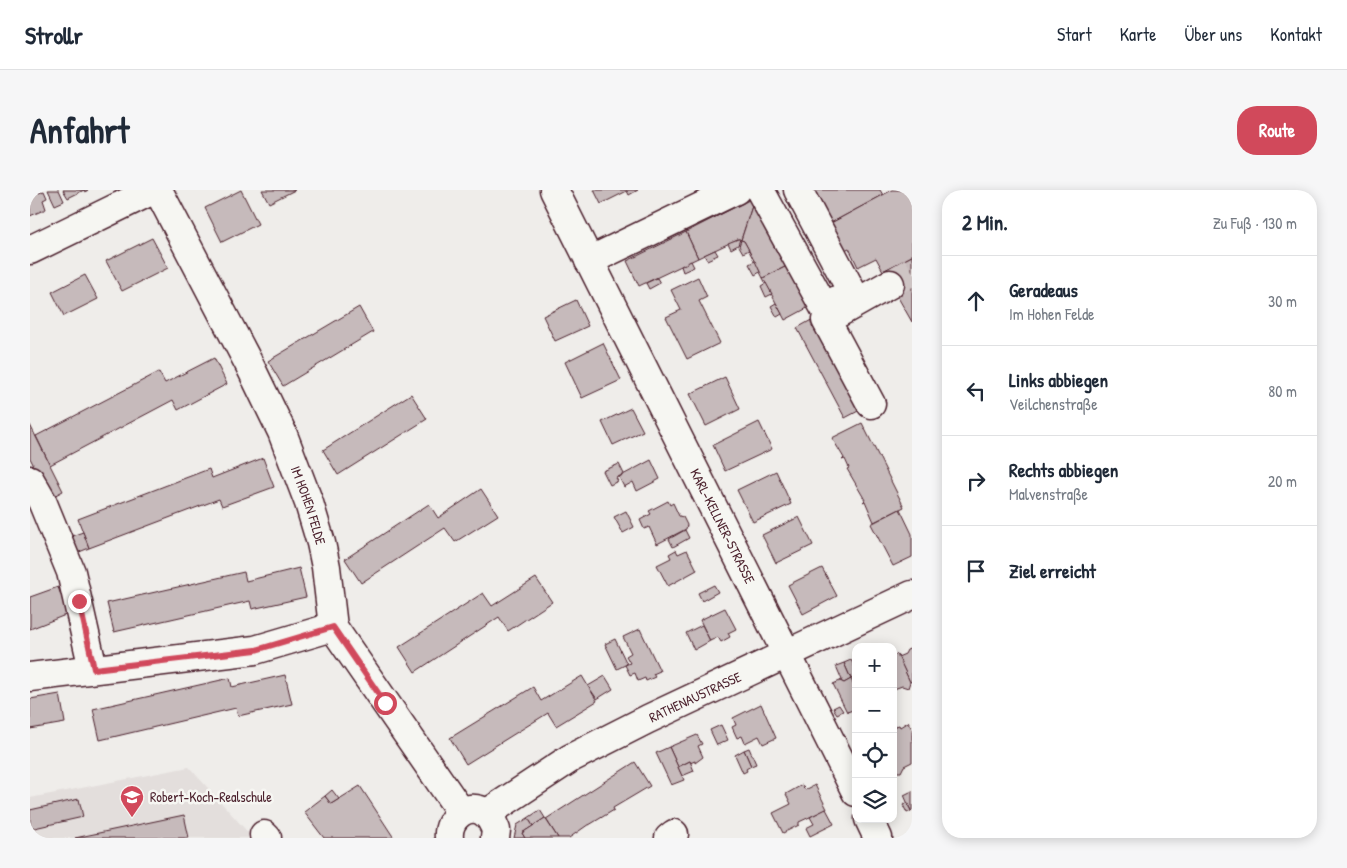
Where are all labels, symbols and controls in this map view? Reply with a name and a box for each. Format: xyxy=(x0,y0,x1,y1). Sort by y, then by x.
text: Strollr xyxy=(25,19,83,51)
text: Start xyxy=(1057,22,1092,47)
text: Karte xyxy=(1120,22,1156,47)
text: Über uns xyxy=(1184,22,1242,47)
text: Kontakt xyxy=(1270,22,1322,47)
button: Route xyxy=(1237,106,1317,155)
text: Anfahrt xyxy=(30,107,129,154)
text: 2 Min. xyxy=(962,208,1008,237)
text: Zu Fuß · 130 m xyxy=(1213,212,1297,234)
text: Geradeaus xyxy=(1009,277,1078,303)
icon: ahead xyxy=(962,287,990,315)
text: 30 m xyxy=(1268,290,1297,312)
text: Im Hohen Felde xyxy=(1009,303,1095,325)
text: Links abbiegen xyxy=(1009,367,1108,393)
icon: left xyxy=(962,377,990,405)
text: 80 m xyxy=(1268,380,1297,402)
text: Veilchenstraße xyxy=(1009,393,1098,415)
text: Rechts abbiegen xyxy=(1009,457,1118,483)
street label: IM HOHEN FELDE xyxy=(287,463,331,547)
street label: KARL-KELLNER-STRASSE xyxy=(686,465,760,587)
icon: right xyxy=(962,467,990,495)
text: 20 m xyxy=(1268,470,1297,492)
text: Malvenstraße xyxy=(1009,483,1088,505)
icon: arrive xyxy=(962,557,990,585)
text: Ziel erreicht xyxy=(1009,558,1096,584)
route end xyxy=(68,590,91,613)
map controls xyxy=(852,643,897,823)
button: + xyxy=(852,643,897,688)
street label: RATHENAUSTRASSE xyxy=(646,667,744,726)
button: − xyxy=(852,688,897,733)
route start xyxy=(374,692,397,715)
button: locate xyxy=(852,733,897,778)
button: layers xyxy=(852,778,897,823)
school or university icon: Robert-Koch-Realschule xyxy=(119,784,145,818)
place label: Robert-Koch-Realschule xyxy=(150,787,272,806)

